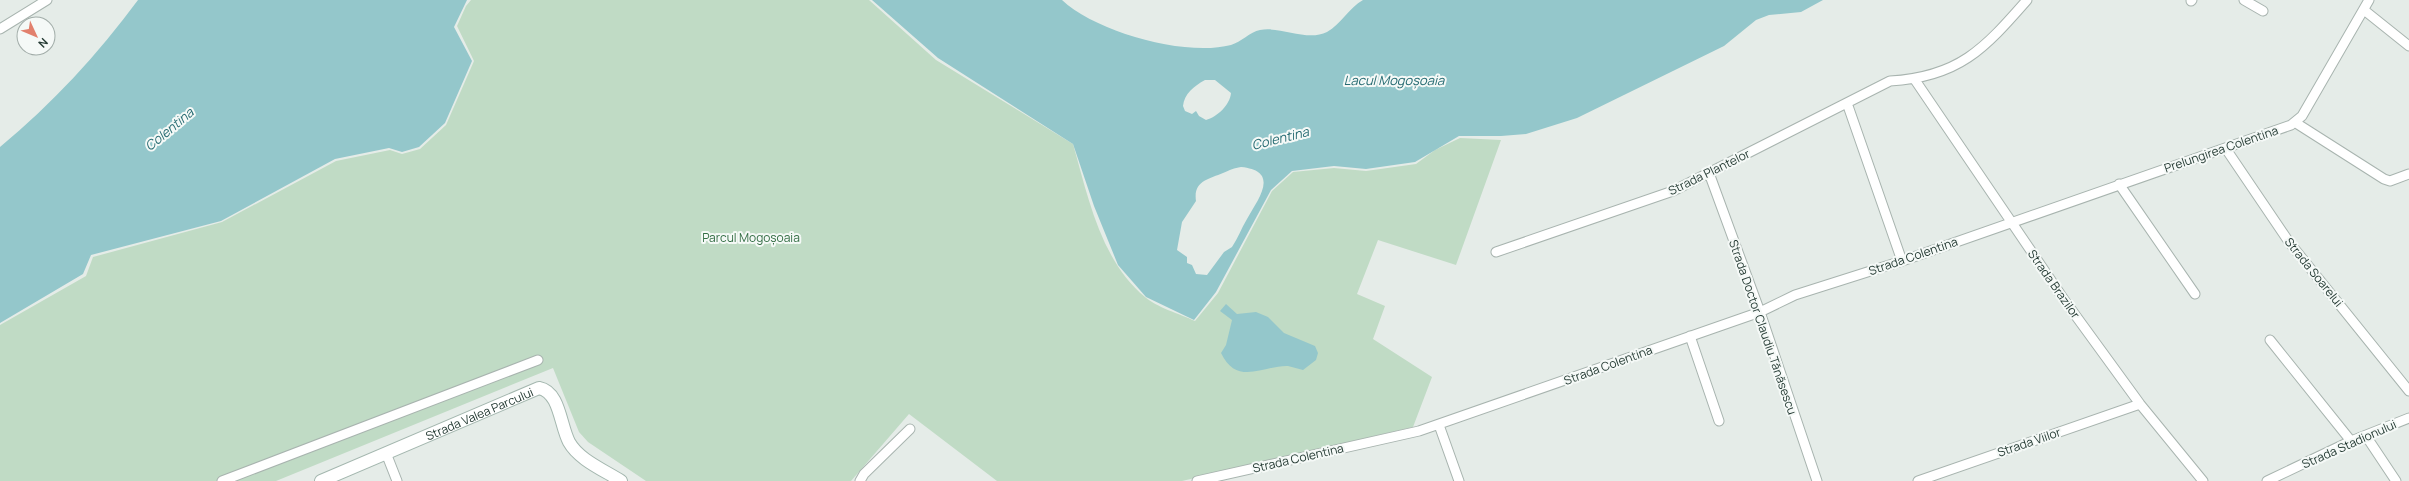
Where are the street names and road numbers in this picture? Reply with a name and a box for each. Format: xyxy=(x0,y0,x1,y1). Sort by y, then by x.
street label: Prelungirea Colentina xyxy=(2162,122,2280,176)
street label: Strada Plantelor xyxy=(1665,145,1753,199)
street label: Strada Colentina xyxy=(1866,233,1960,279)
street label: Strada Soarelui xyxy=(2281,234,2347,310)
street label: Strada Doctor Claudiu Tănăsescu xyxy=(1725,237,1801,417)
street label: Strada Brazilor xyxy=(2024,246,2084,322)
street label: Strada Colentina xyxy=(1561,341,1655,389)
street label: Strada Valea Parcului xyxy=(423,383,536,444)
street label: Strada Stadionului xyxy=(2299,415,2399,473)
street label: Strada Viilor xyxy=(1995,423,2064,461)
street label: Strada Colentina xyxy=(1251,439,1345,477)

